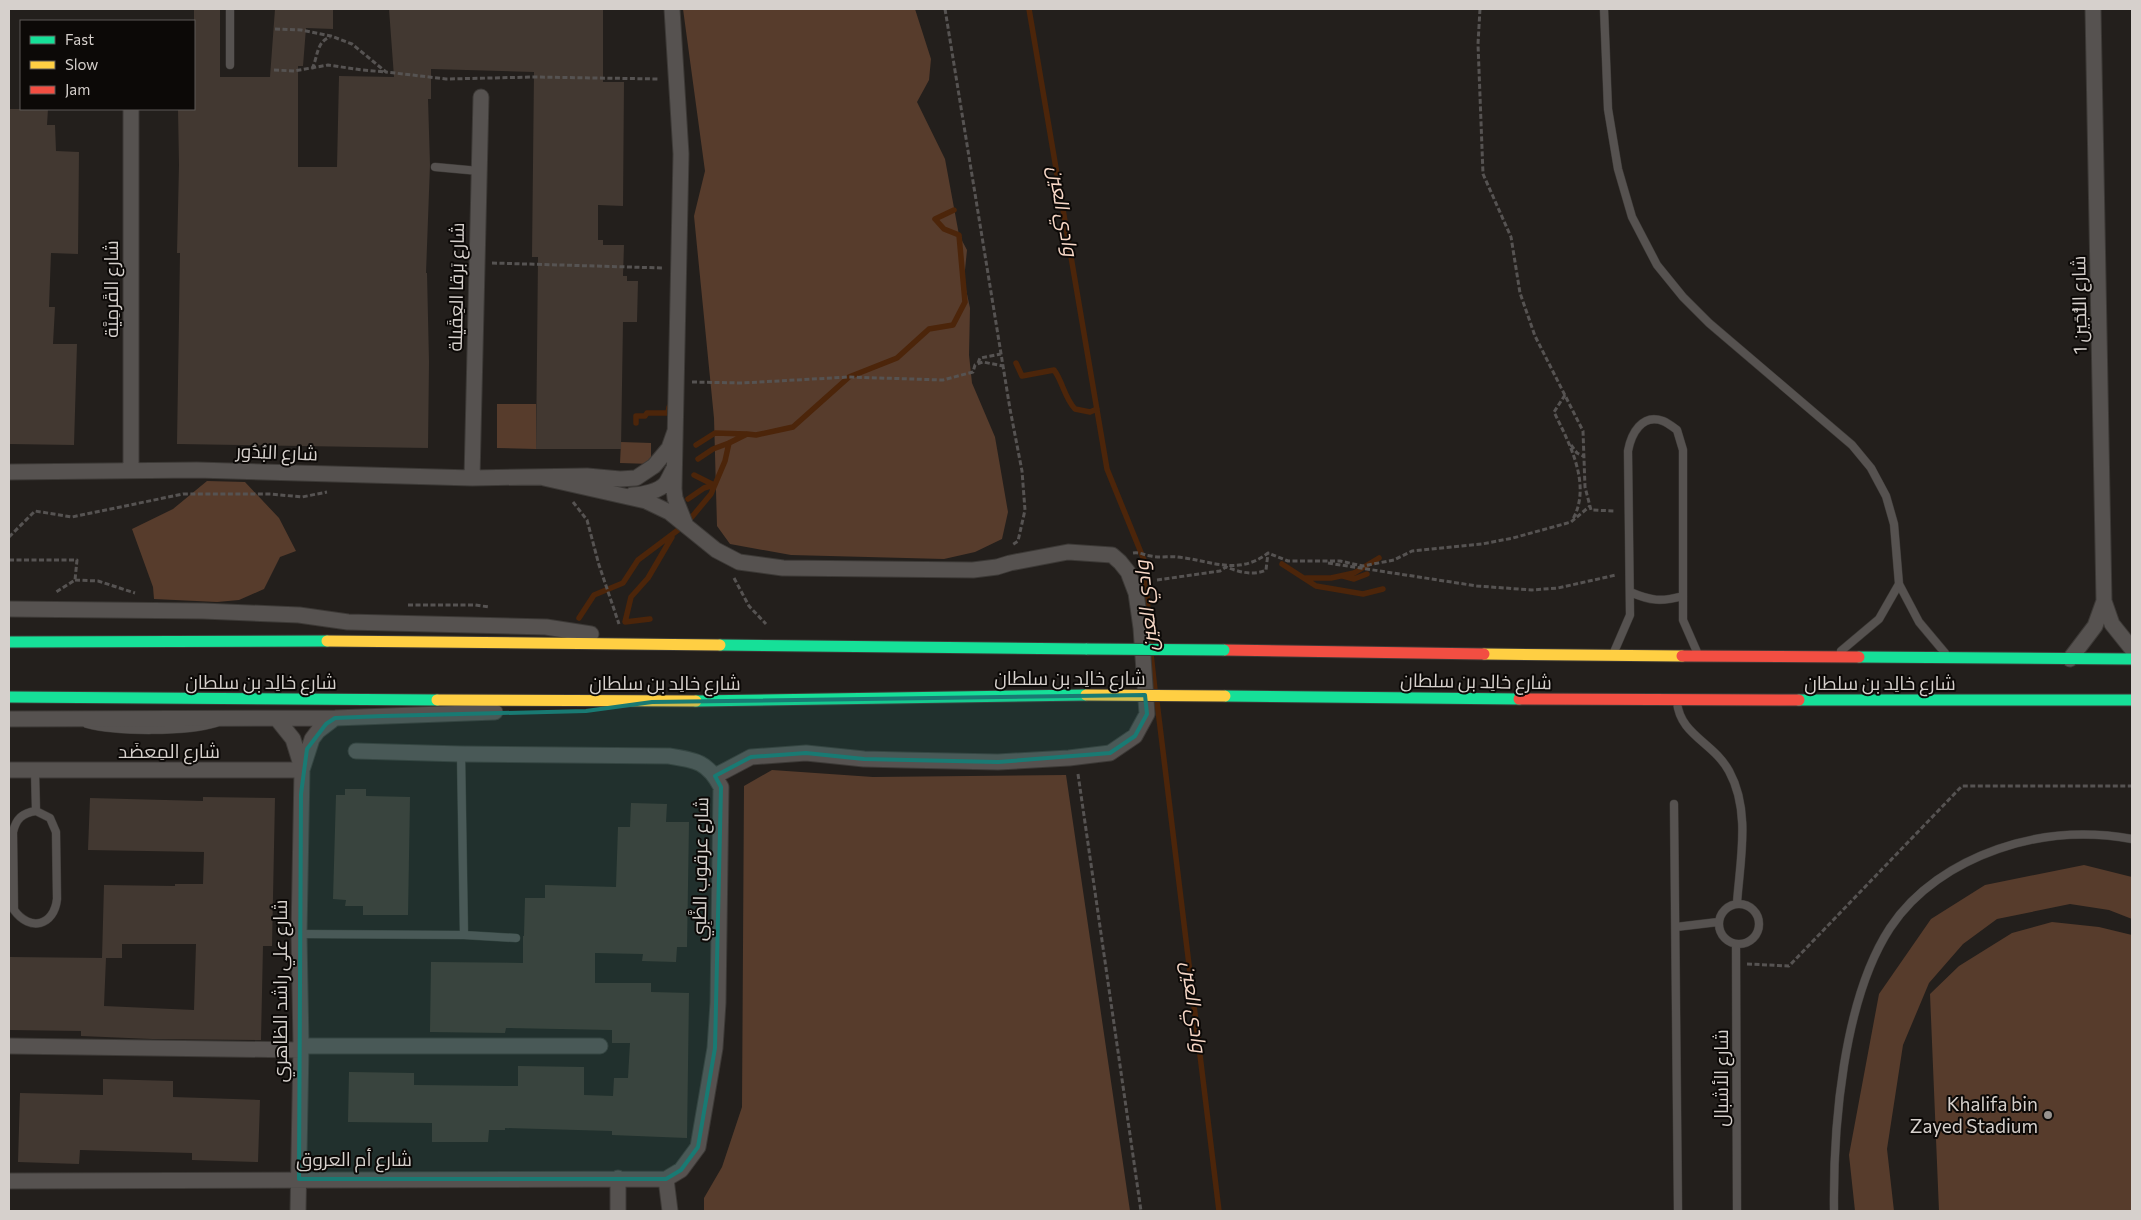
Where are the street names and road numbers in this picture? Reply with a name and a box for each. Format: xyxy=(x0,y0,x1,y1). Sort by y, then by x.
street label: شارع بَرقا العِقَيلة xyxy=(443,222,471,352)
street label: شارع القَرمِيَّة xyxy=(99,240,125,338)
street label: شارع اللُّجَين 1 xyxy=(2066,255,2094,355)
street label: شارع البُدُور xyxy=(235,439,318,467)
street label: شارع خالِد بن سلطان xyxy=(994,666,1146,692)
street label: شارع خالِد بن سلطان xyxy=(1400,668,1552,696)
street label: شارع خالِد بن سلطان xyxy=(185,670,337,696)
street label: شارع خالِد بن سلطان xyxy=(589,671,741,697)
street label: شارع خالِد بن سلطان xyxy=(1804,671,1956,697)
street label: شارع المِعضَد xyxy=(118,739,220,765)
street label: شارع عرقوب الظَّبِي xyxy=(687,797,716,941)
street label: شارع علي راشد الظاهري xyxy=(268,900,295,1082)
street label: شارع الأشبال xyxy=(1709,1029,1735,1127)
street label: شارع أم العروق xyxy=(296,1147,412,1173)

